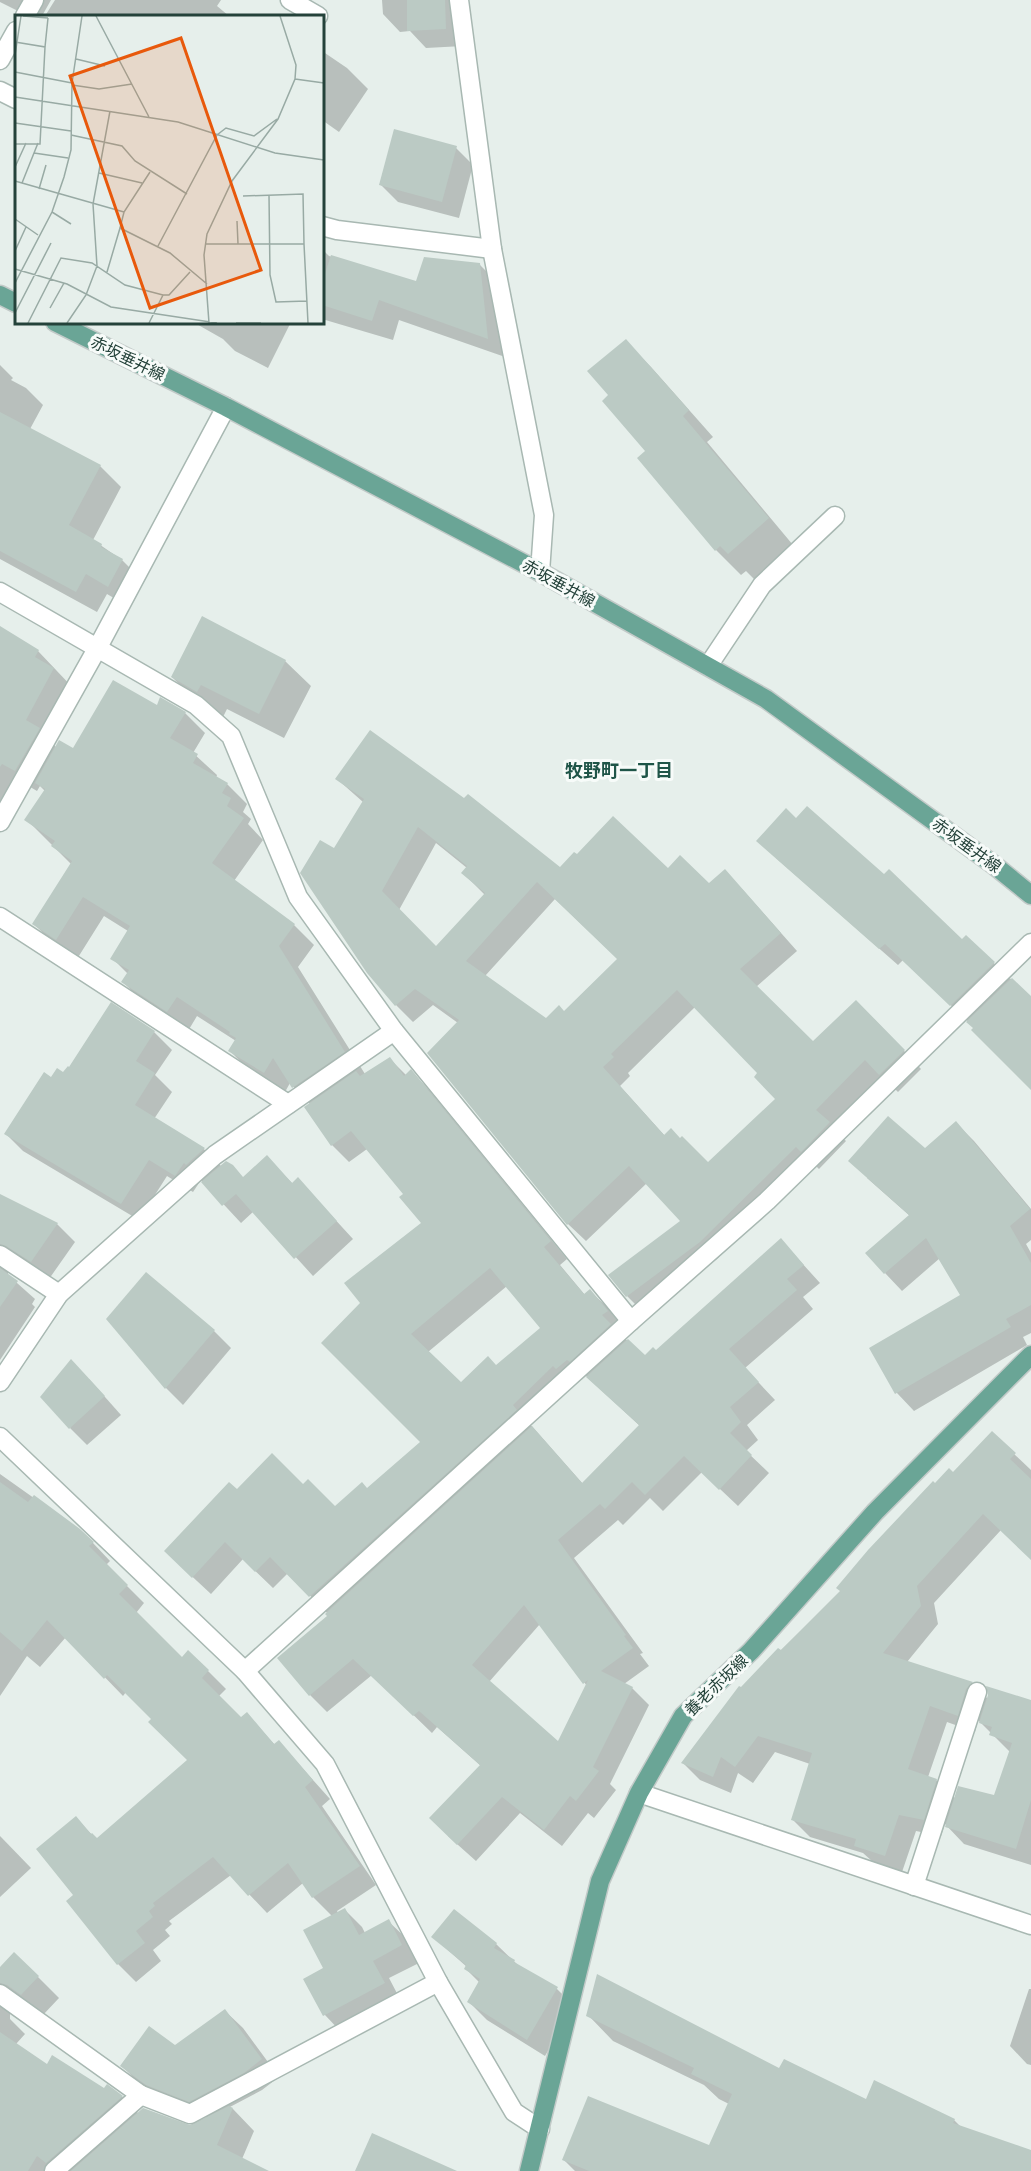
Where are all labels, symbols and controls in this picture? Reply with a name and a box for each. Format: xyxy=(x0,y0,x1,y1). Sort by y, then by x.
inset map xyxy=(15,15,324,324)
street label: 赤坂垂井線 xyxy=(88,332,168,385)
street label: 赤坂垂井線 xyxy=(519,556,598,611)
district label: 牧野町一丁目 xyxy=(565,760,673,781)
street label: 赤坂垂井線 xyxy=(929,814,1005,877)
street label: 養老赤坂線 xyxy=(681,1651,752,1720)

